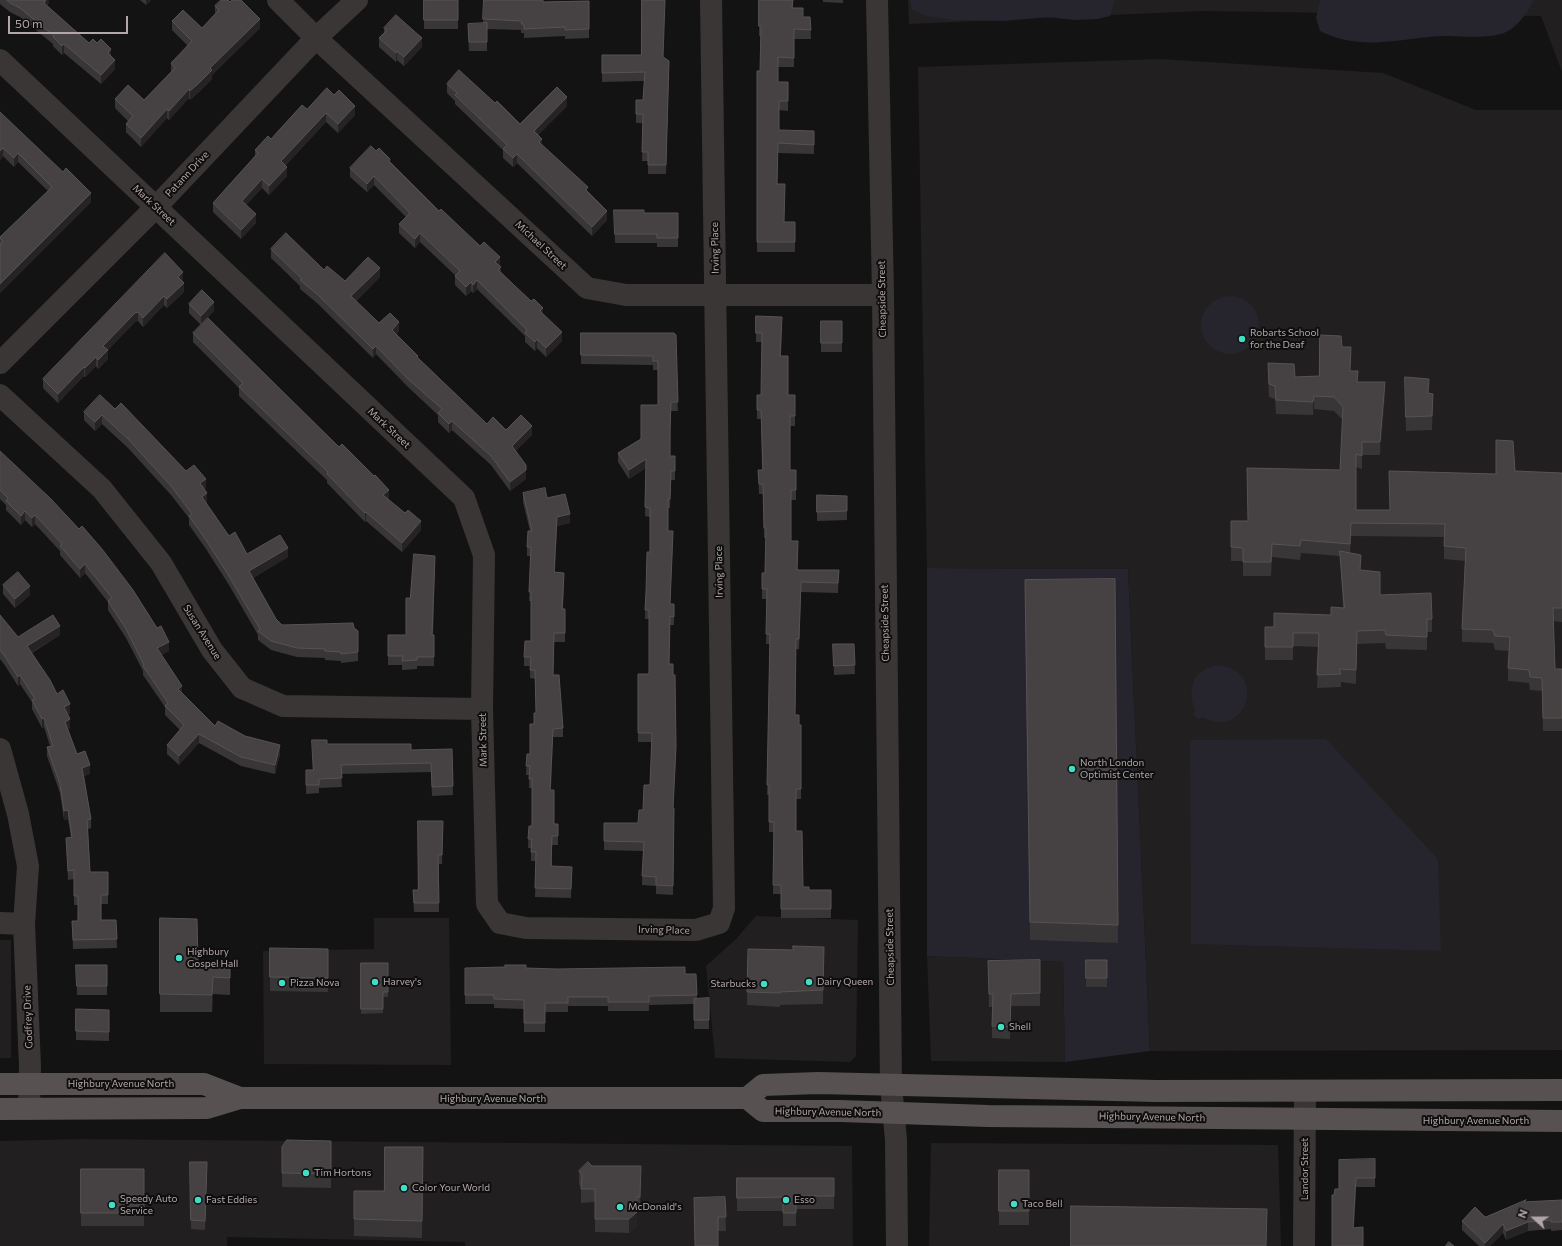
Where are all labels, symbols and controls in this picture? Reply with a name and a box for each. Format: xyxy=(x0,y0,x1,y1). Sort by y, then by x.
scale bar xyxy=(10,8,130,34)
text: 50 m xyxy=(15,16,43,30)
street label: Patann Drive xyxy=(163,149,211,199)
street label: Mark Street xyxy=(130,182,178,228)
street label: Michael Street xyxy=(513,218,569,272)
street label: Irving Place xyxy=(709,222,721,274)
street label: Cheapside Street xyxy=(875,260,889,338)
place label: Robarts School for the Deaf xyxy=(1250,327,1319,350)
marker: Robarts School for the Deaf xyxy=(1237,334,1247,344)
street label: Mark Street xyxy=(365,405,413,451)
street label: Irving Place xyxy=(713,546,725,598)
street label: Cheapside Street xyxy=(878,584,892,662)
street label: Susan Avenue xyxy=(180,602,224,662)
street label: Mark Street xyxy=(477,713,489,767)
place label: North London Optimist Center xyxy=(1080,757,1154,780)
marker: North London Optimist Center xyxy=(1067,764,1077,774)
street label: Cheapside Street xyxy=(883,908,897,986)
street label: Irving Place xyxy=(638,924,690,936)
place label: Highbury Gospel Hall xyxy=(187,946,238,970)
marker: Highbury Gospel Hall xyxy=(174,953,184,963)
place label: Harvey's xyxy=(383,976,422,988)
place label: Dairy Queen xyxy=(817,976,873,988)
place label: Pizza Nova xyxy=(290,977,340,989)
marker: Harvey's xyxy=(370,977,380,987)
marker: Dairy Queen xyxy=(804,977,814,987)
marker: Pizza Nova xyxy=(277,978,287,988)
place label: Starbucks xyxy=(710,978,756,990)
marker: Starbucks xyxy=(759,979,769,989)
street label: Godfrey Drive xyxy=(21,985,35,1049)
place label: Shell xyxy=(1009,1021,1031,1033)
marker: Shell xyxy=(996,1022,1006,1032)
street label: Highbury Avenue North xyxy=(68,1078,174,1090)
street label: Highbury Avenue North xyxy=(440,1093,546,1105)
street label: Highbury Avenue North xyxy=(775,1105,881,1119)
street label: Highbury Avenue North xyxy=(1099,1110,1205,1124)
street label: Highbury Avenue North xyxy=(1423,1115,1529,1127)
street label: Landor Street xyxy=(1299,1138,1311,1200)
place label: Tim Hortons xyxy=(314,1167,371,1179)
marker: Tim Hortons xyxy=(301,1168,311,1178)
place label: Color Your World xyxy=(412,1182,490,1194)
marker: Color Your World xyxy=(399,1183,409,1193)
place label: Speedy Auto Service xyxy=(120,1193,178,1216)
place label: Fast Eddies xyxy=(206,1194,257,1206)
place label: Esso xyxy=(794,1194,815,1206)
marker: Fast Eddies xyxy=(193,1195,203,1205)
marker: Esso xyxy=(781,1195,791,1205)
place label: Taco Bell xyxy=(1022,1198,1062,1210)
north arrow xyxy=(1514,1198,1554,1238)
marker: Taco Bell xyxy=(1009,1199,1019,1209)
marker: Speedy Auto Service xyxy=(107,1200,117,1210)
place label: McDonald's xyxy=(628,1201,682,1213)
marker: McDonald's xyxy=(615,1202,625,1212)
text: N xyxy=(1515,1207,1530,1220)

